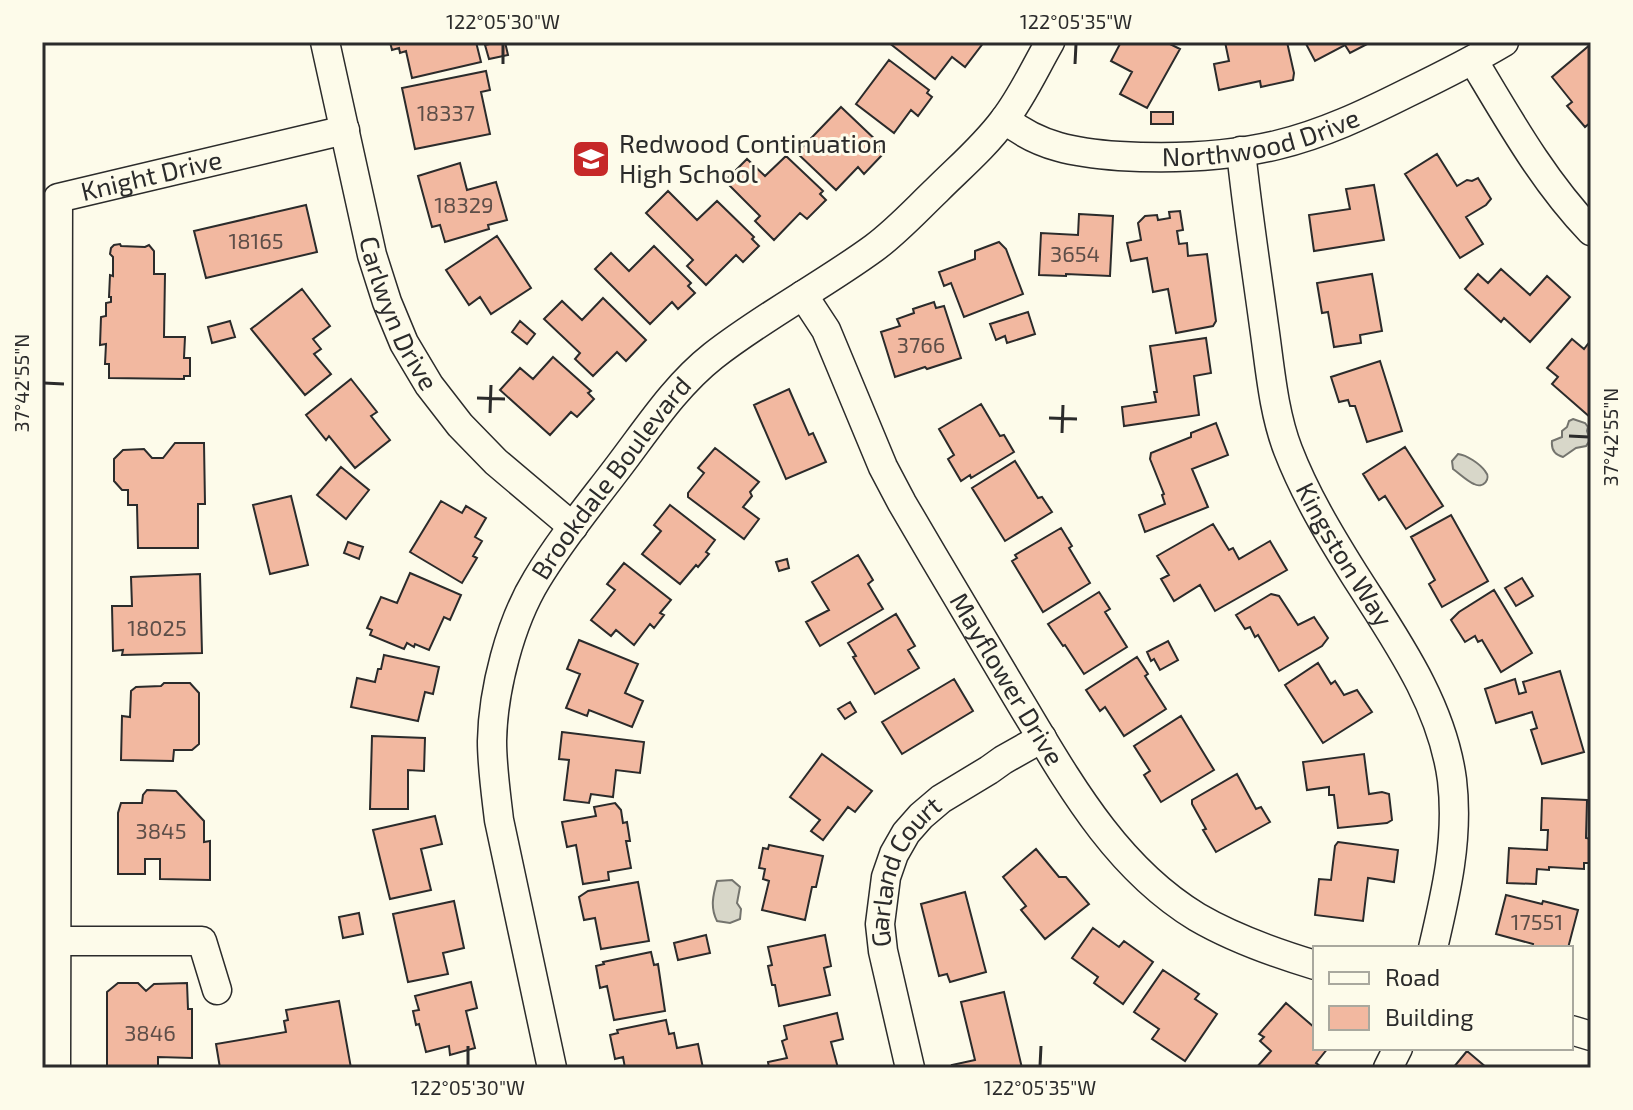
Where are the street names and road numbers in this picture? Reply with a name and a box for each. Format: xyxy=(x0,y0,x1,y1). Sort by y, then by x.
street label: Northwood Drive xyxy=(1162,101,1364,171)
street label: Knight Drive xyxy=(77,143,225,206)
street label: Carlwyn Drive xyxy=(354,233,445,395)
street label: Brookdale Boulevard xyxy=(524,369,696,584)
street label: Kingston Way xyxy=(1290,477,1401,632)
street label: Mayflower Drive xyxy=(944,587,1071,771)
street label: Garland Court xyxy=(862,789,947,949)

